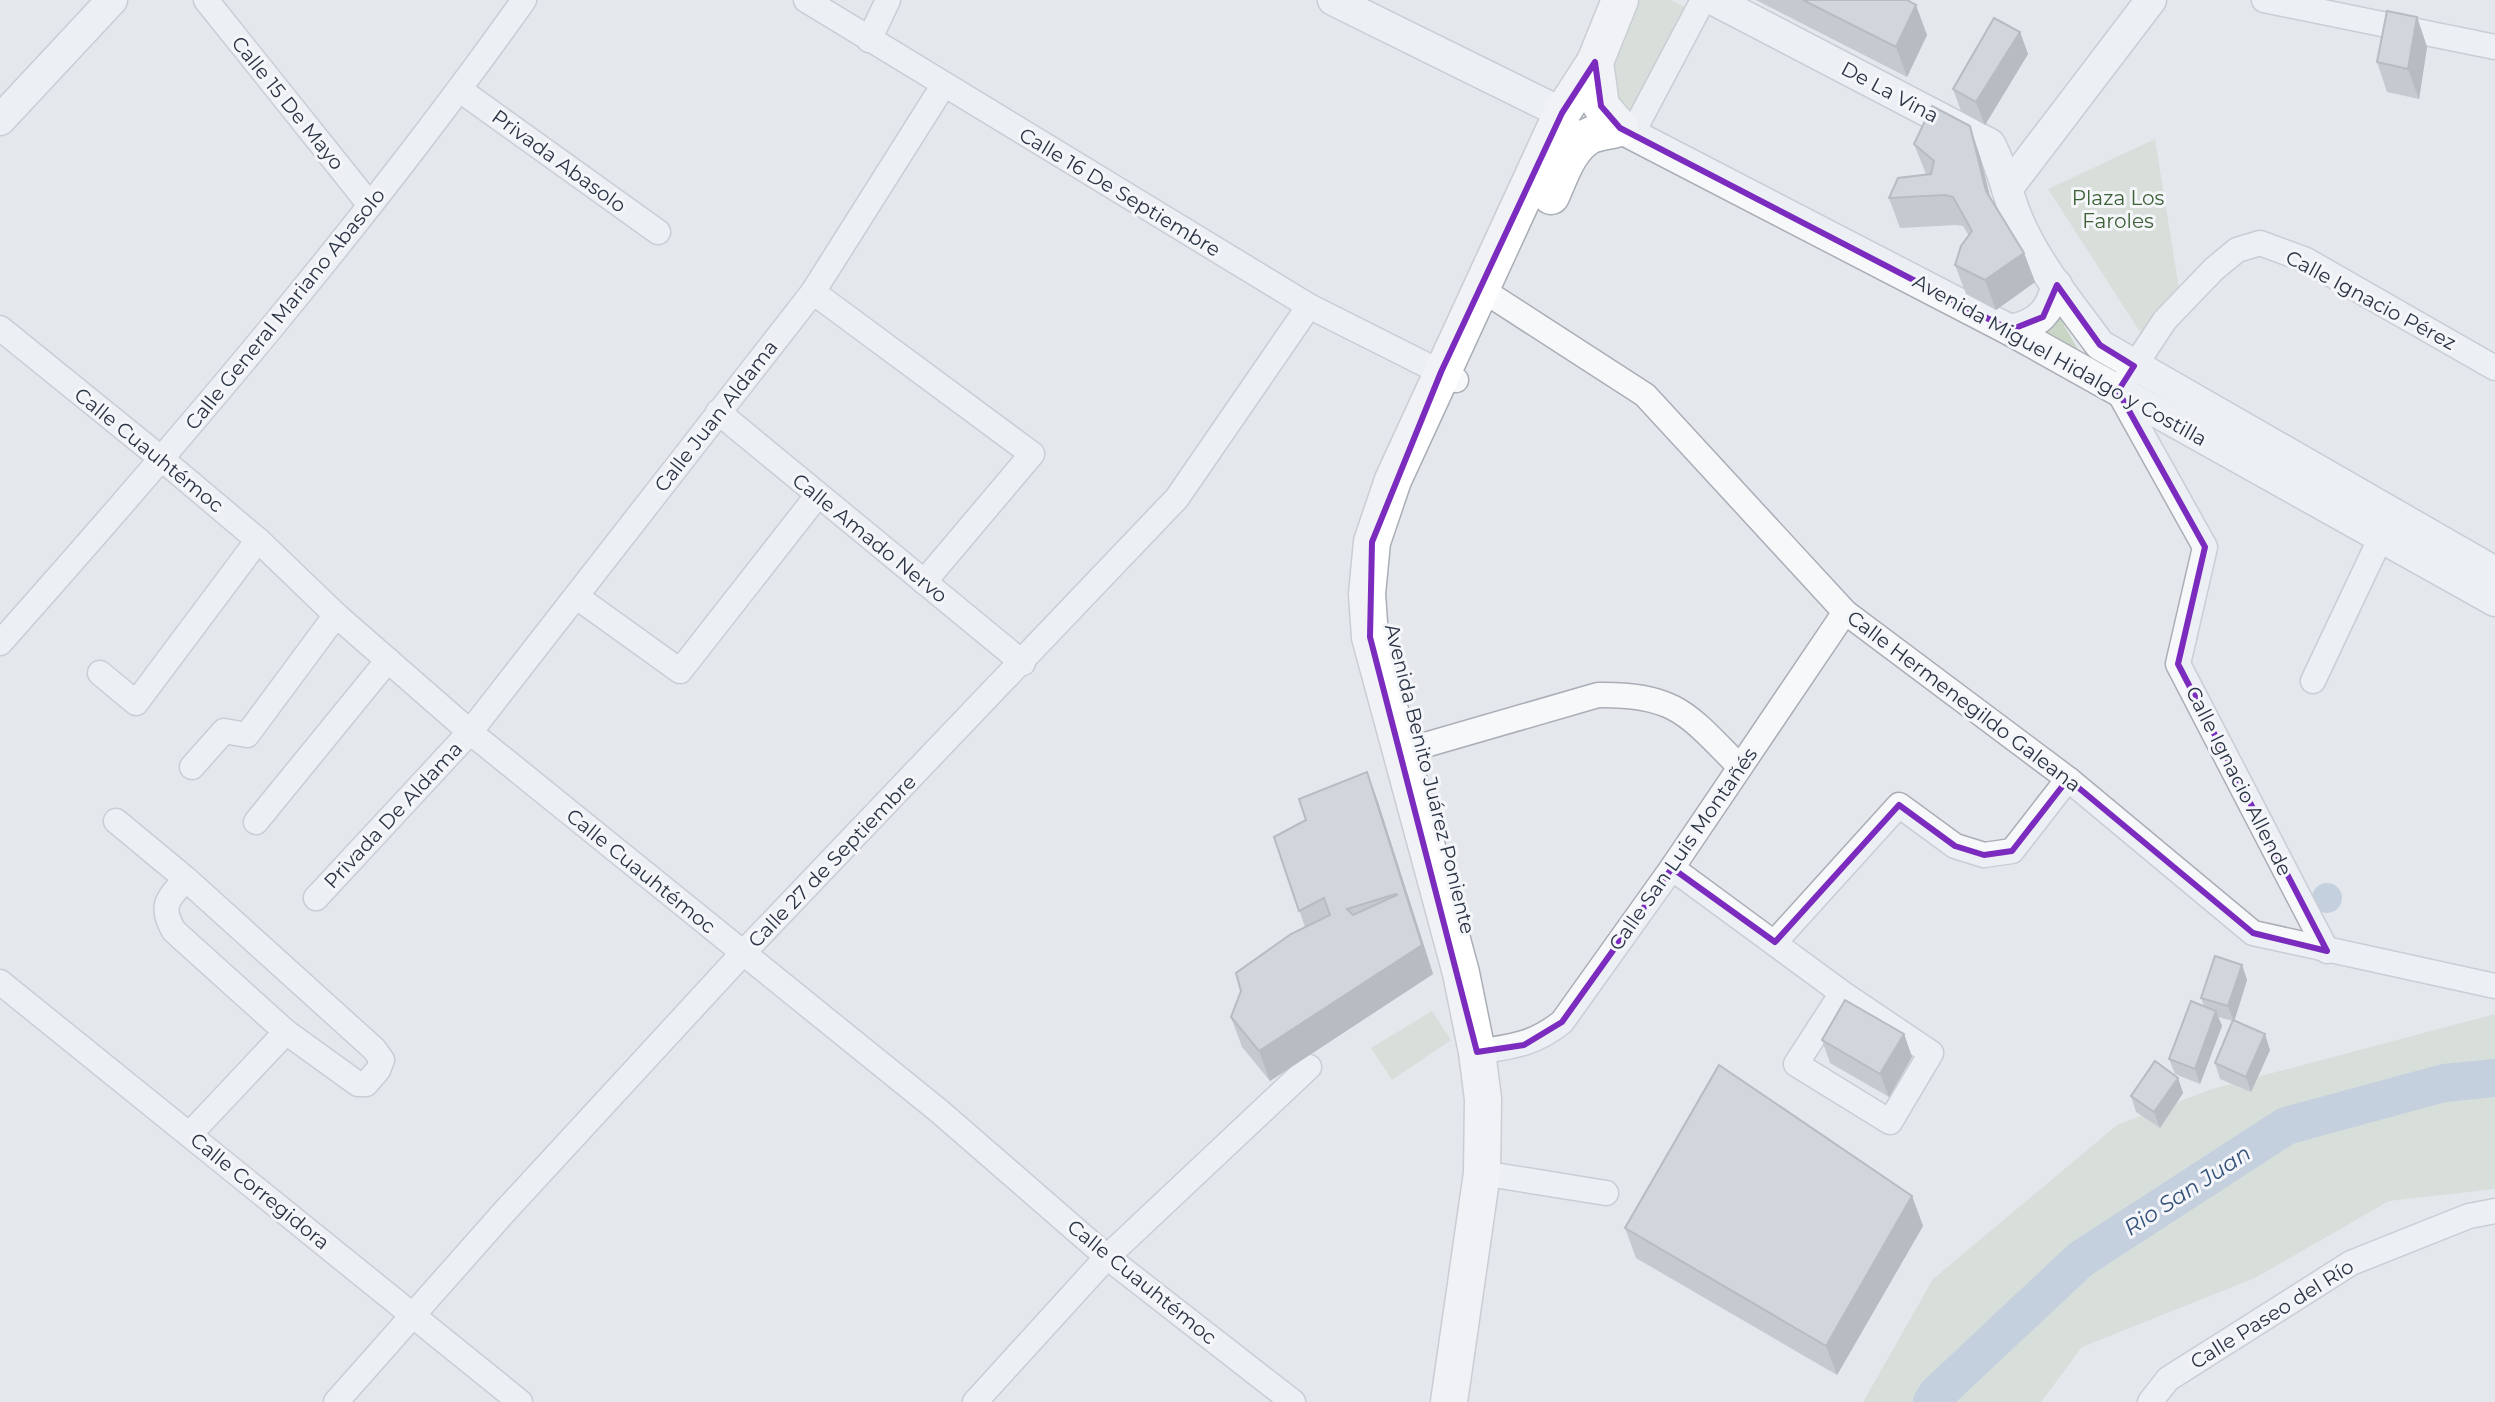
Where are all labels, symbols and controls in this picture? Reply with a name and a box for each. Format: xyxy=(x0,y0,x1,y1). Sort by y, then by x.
street label: Calle 15 De Mayo xyxy=(227,31,349,175)
street label: De La Vina xyxy=(1837,56,1943,128)
street label: Privada Abasolo xyxy=(487,104,631,218)
street label: Calle 16 De Septiembre xyxy=(1015,122,1225,262)
street label: Calle General Mariano Abasolo xyxy=(180,183,390,435)
park label: Plaza Los Faroles xyxy=(2072,186,2165,233)
street label: Calle Ignacio Pérez xyxy=(2282,245,2460,355)
street label: Avenida Miguel Hidalgo y Costilla xyxy=(1909,269,2211,451)
street label: Calle Juan Aldama xyxy=(649,335,783,497)
street label: Calle Cuauhtémoc xyxy=(70,383,228,517)
street label: Calle Amado Nervo xyxy=(788,468,952,608)
street label: Calle Hermenegildo Galeana xyxy=(1842,605,2086,797)
street label: Avenida Benito Juárez Poniente xyxy=(1380,621,1480,937)
street label: Calle Ignacio Allende xyxy=(2181,682,2297,880)
street label: Privada De Aldama xyxy=(319,737,467,893)
street label: Calle San Luis Montañés xyxy=(1604,743,1762,955)
street label: Calle 27 de Septiembre xyxy=(743,769,921,953)
street label: Calle Cuauhtémoc xyxy=(562,804,720,938)
street label: Calle Corregidora xyxy=(186,1128,334,1254)
water label: Rio San Juan xyxy=(2119,1139,2256,1241)
street label: Calle Cuauhtémoc xyxy=(1063,1215,1221,1349)
street label: Calle Paseo del Río xyxy=(2186,1254,2358,1374)

